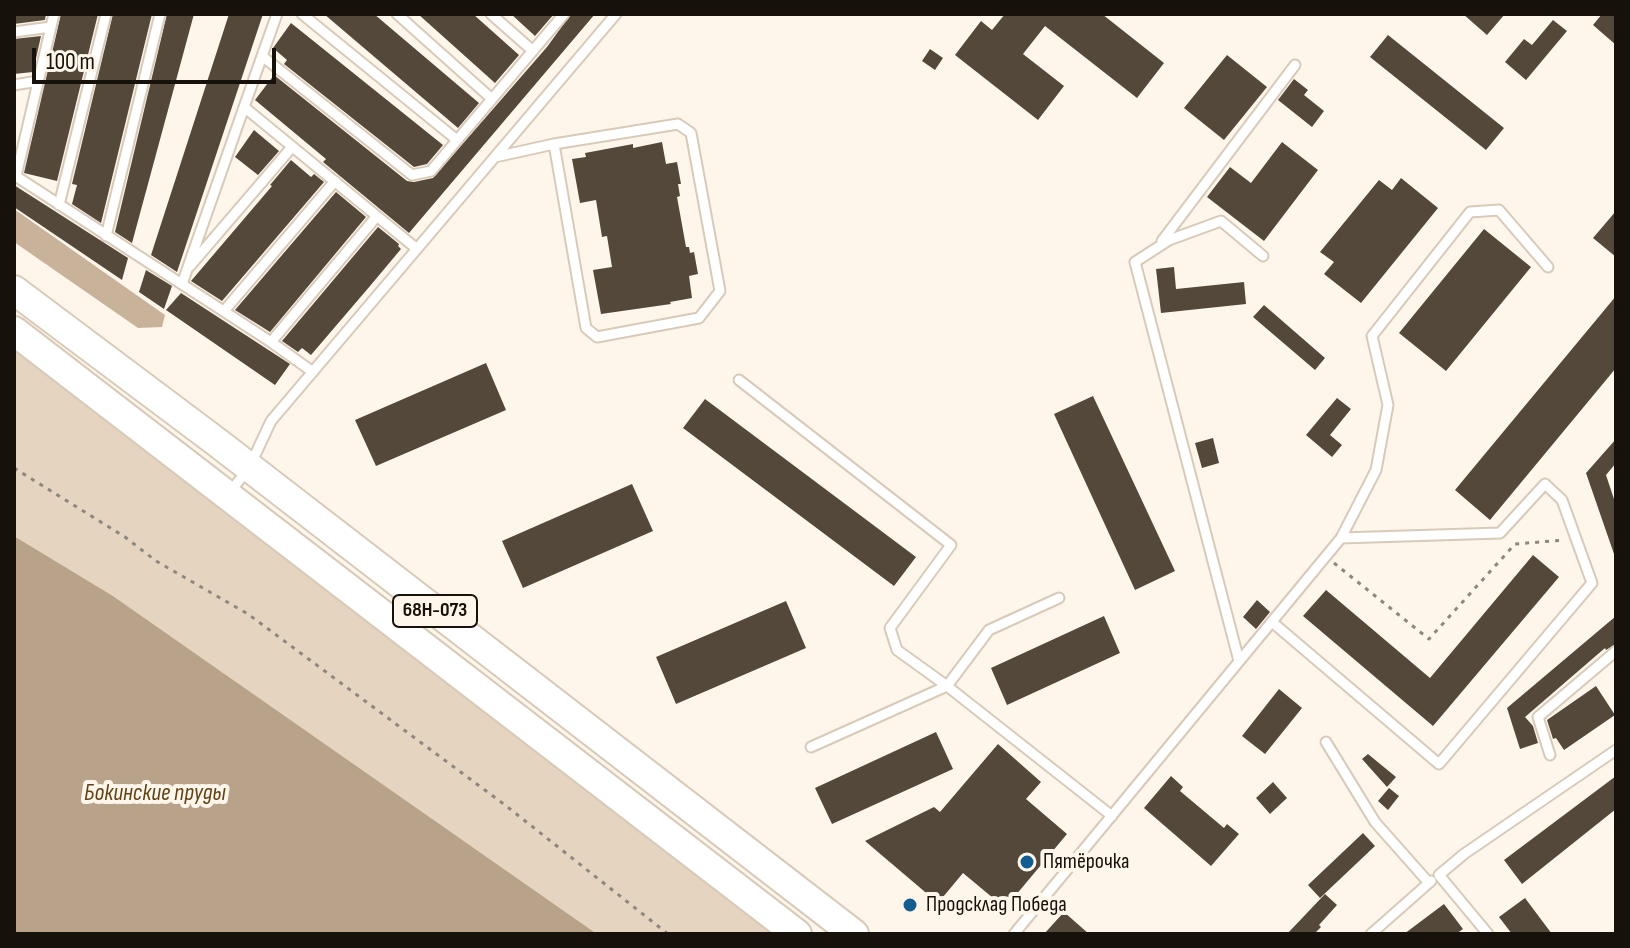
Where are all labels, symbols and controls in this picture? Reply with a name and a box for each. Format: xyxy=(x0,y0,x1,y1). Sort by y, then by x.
scale bar xyxy=(36,32,280,82)
text: 100 m xyxy=(46,47,95,76)
road number: 68Н-073 xyxy=(393,595,477,627)
water label: Бокинские пруды xyxy=(84,780,226,808)
place label: Пятёрочка xyxy=(1043,849,1130,875)
marker: Пятёрочка xyxy=(1018,853,1036,871)
place label: Продсклад Победа xyxy=(926,892,1067,918)
marker: Продсклад Победа xyxy=(901,896,919,914)

